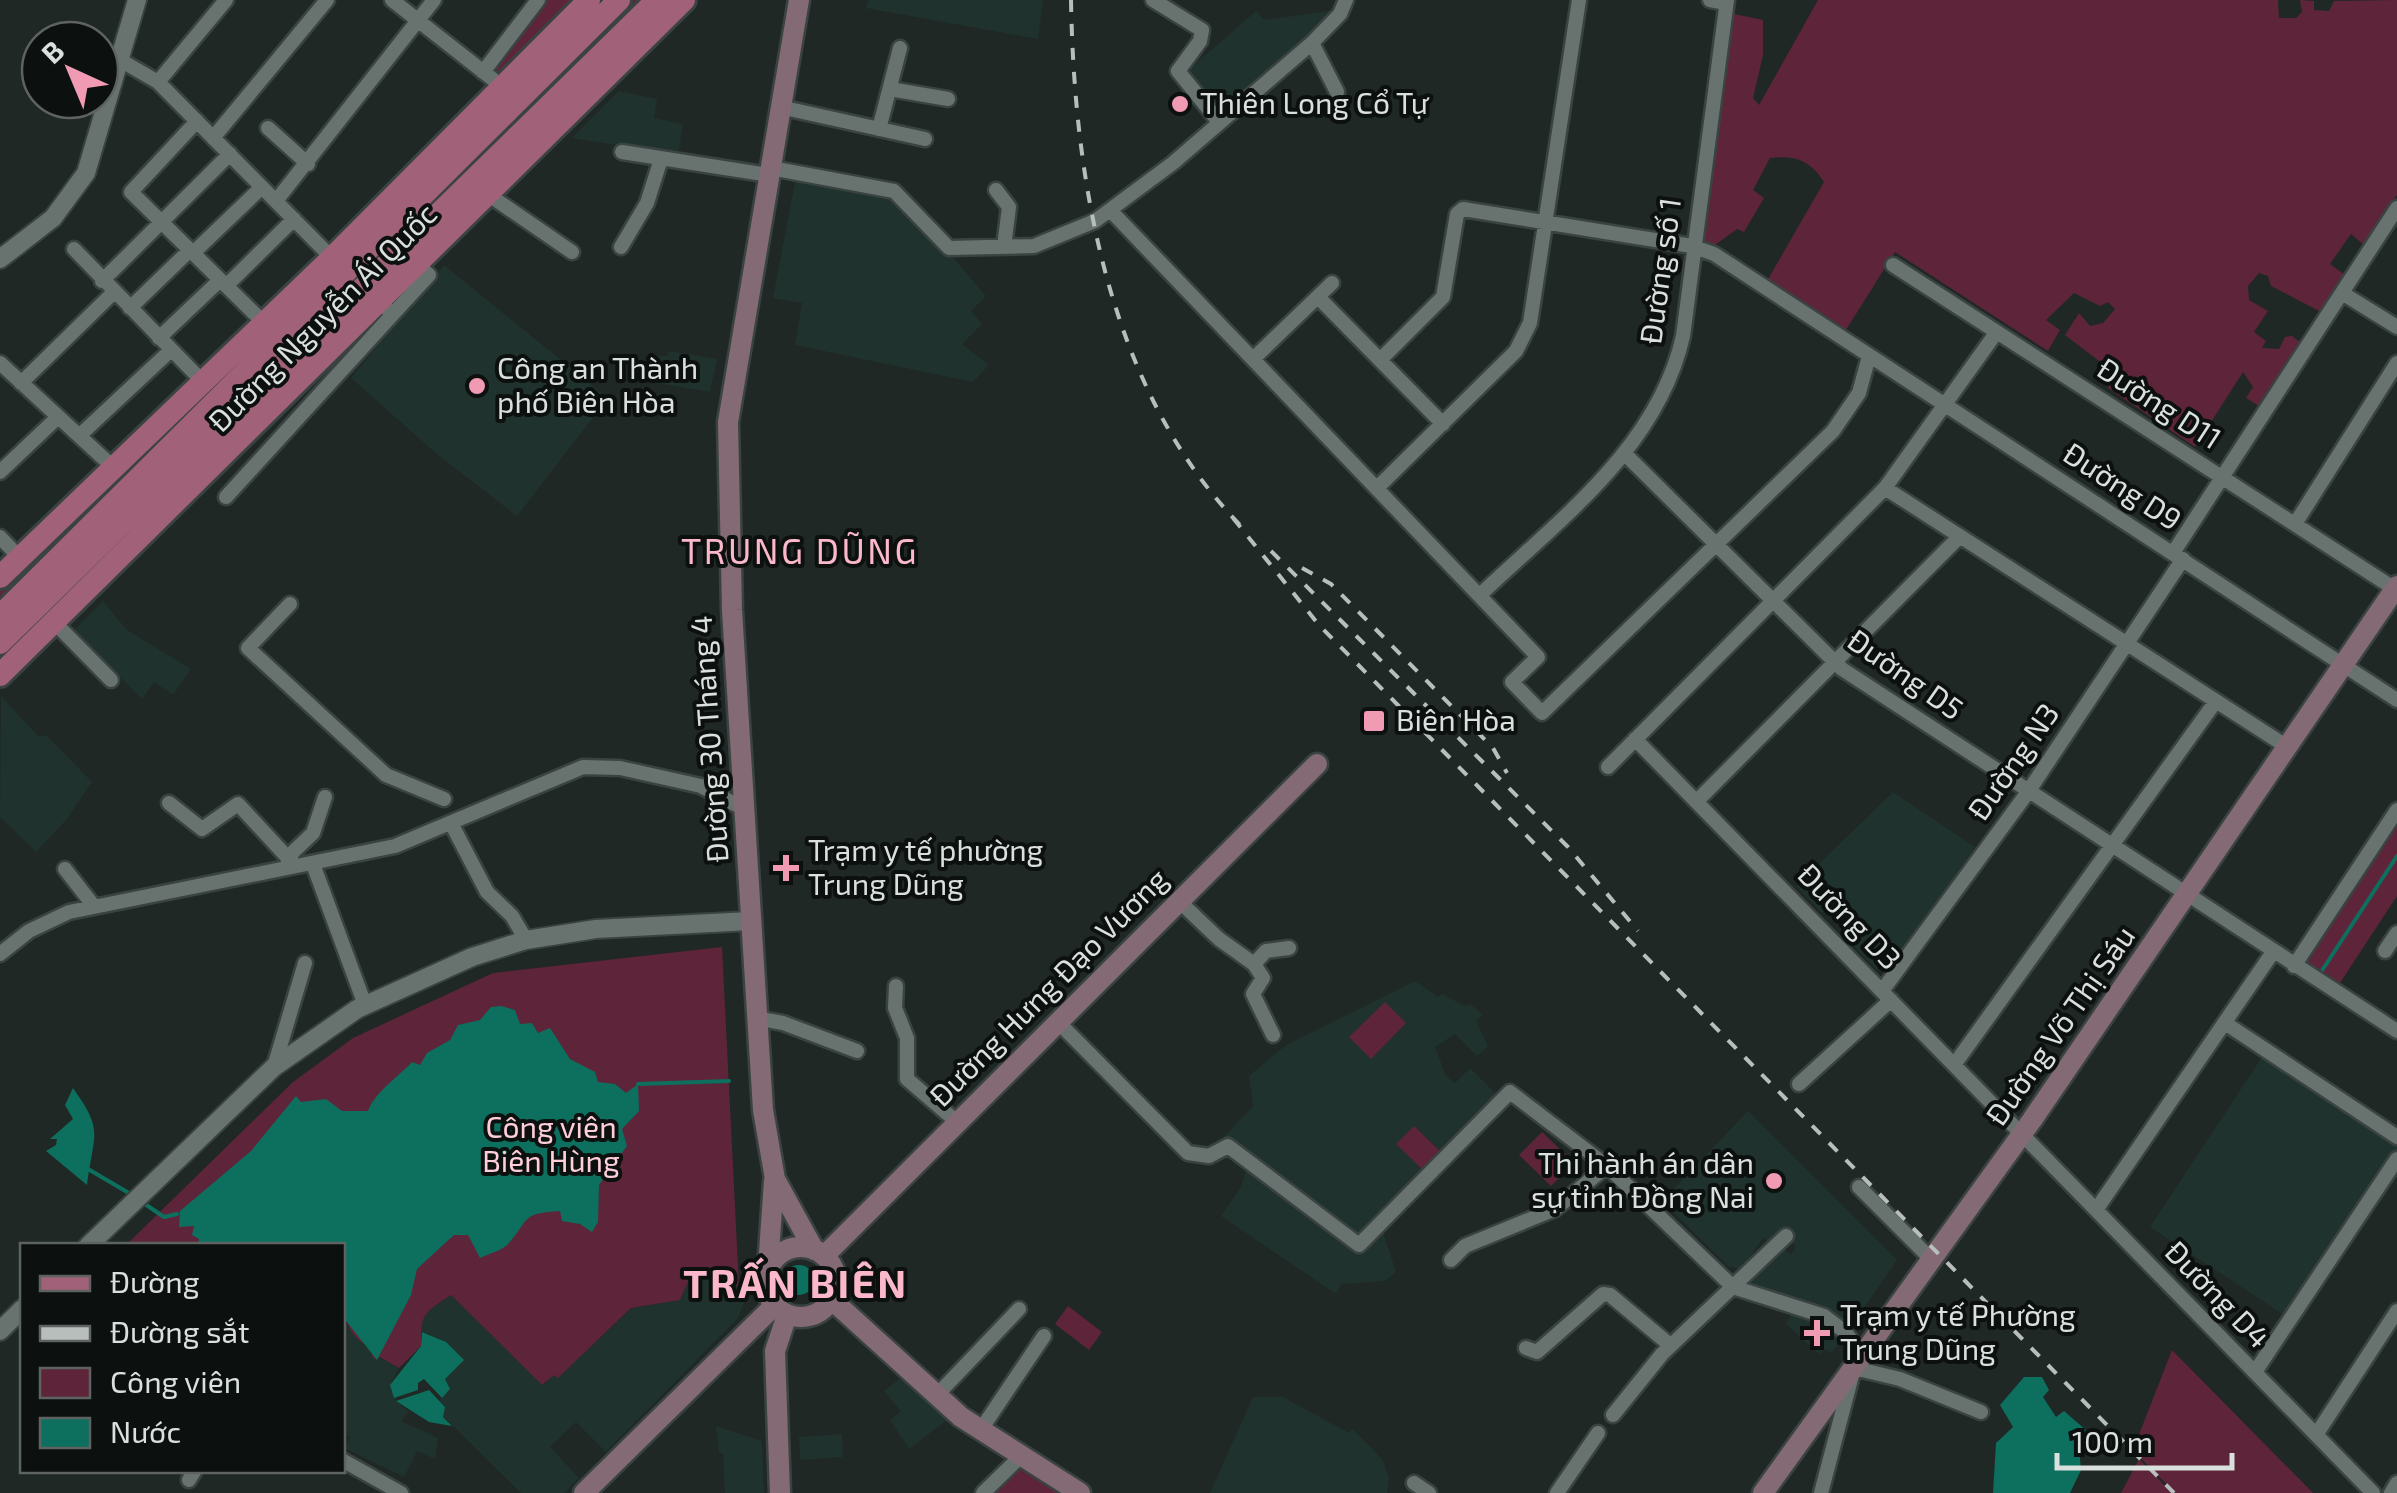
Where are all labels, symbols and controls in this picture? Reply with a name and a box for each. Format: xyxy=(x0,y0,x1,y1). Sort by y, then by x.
north arrow xyxy=(20,20,120,120)
text: B xyxy=(34,33,70,70)
place label: Thiên Long Cổ Tự xyxy=(1200,84,1430,120)
marker: Thiên Long Cổ Tự xyxy=(1169,93,1191,115)
street label: Đường Nguyễn Ái Quốc xyxy=(200,195,443,438)
street label: Đường số 1 xyxy=(1631,195,1687,346)
place label: Công an Thành phố Biên Hòa xyxy=(497,349,698,419)
street label: Đường D11 xyxy=(2092,349,2229,456)
marker: Công an Thành phố Biên Hòa xyxy=(466,375,488,397)
street label: Đường D9 xyxy=(2057,434,2189,537)
district label: TRUNG DŨNG xyxy=(681,529,919,571)
street label: Đường 30 Tháng 4 xyxy=(681,614,735,864)
street label: Đường D5 xyxy=(1842,621,1971,726)
street label: Đường N3 xyxy=(1959,696,2066,826)
place label: Biên Hòa xyxy=(1396,701,1516,737)
marker: Biên Hòa xyxy=(1361,708,1387,734)
place label: Trạm y tế phường Trung Dũng xyxy=(808,831,1044,901)
marker: Trạm y tế phường Trung Dũng xyxy=(773,855,799,881)
street label: Đường D3 xyxy=(1791,855,1910,976)
street label: Đường Hưng Đạo Vương xyxy=(921,860,1174,1113)
street label: Đường Võ Thị Sáu xyxy=(1977,918,2142,1131)
park label: Công viên Biên Hùng xyxy=(482,1108,620,1178)
place label: Thi hành án dân sự tỉnh Đồng Nai xyxy=(1531,1144,1754,1214)
marker: Thi hành án dân sự tỉnh Đồng Nai xyxy=(1763,1170,1785,1192)
street label: Đường D4 xyxy=(2159,1233,2278,1355)
legend xyxy=(20,1243,345,1473)
district label: TRẤN BIÊN xyxy=(683,1257,909,1306)
text: Đường xyxy=(110,1263,200,1299)
place label: Trạm y tế Phường Trung Dũng xyxy=(1840,1296,2076,1366)
text: Đường sắt xyxy=(110,1313,249,1349)
marker: Trạm y tế Phường Trung Dũng xyxy=(1804,1320,1830,1346)
text: Công viên xyxy=(110,1363,241,1399)
scale bar xyxy=(2057,1408,2232,1470)
text: Nước xyxy=(110,1413,181,1449)
text: 100 m xyxy=(2072,1423,2153,1459)

